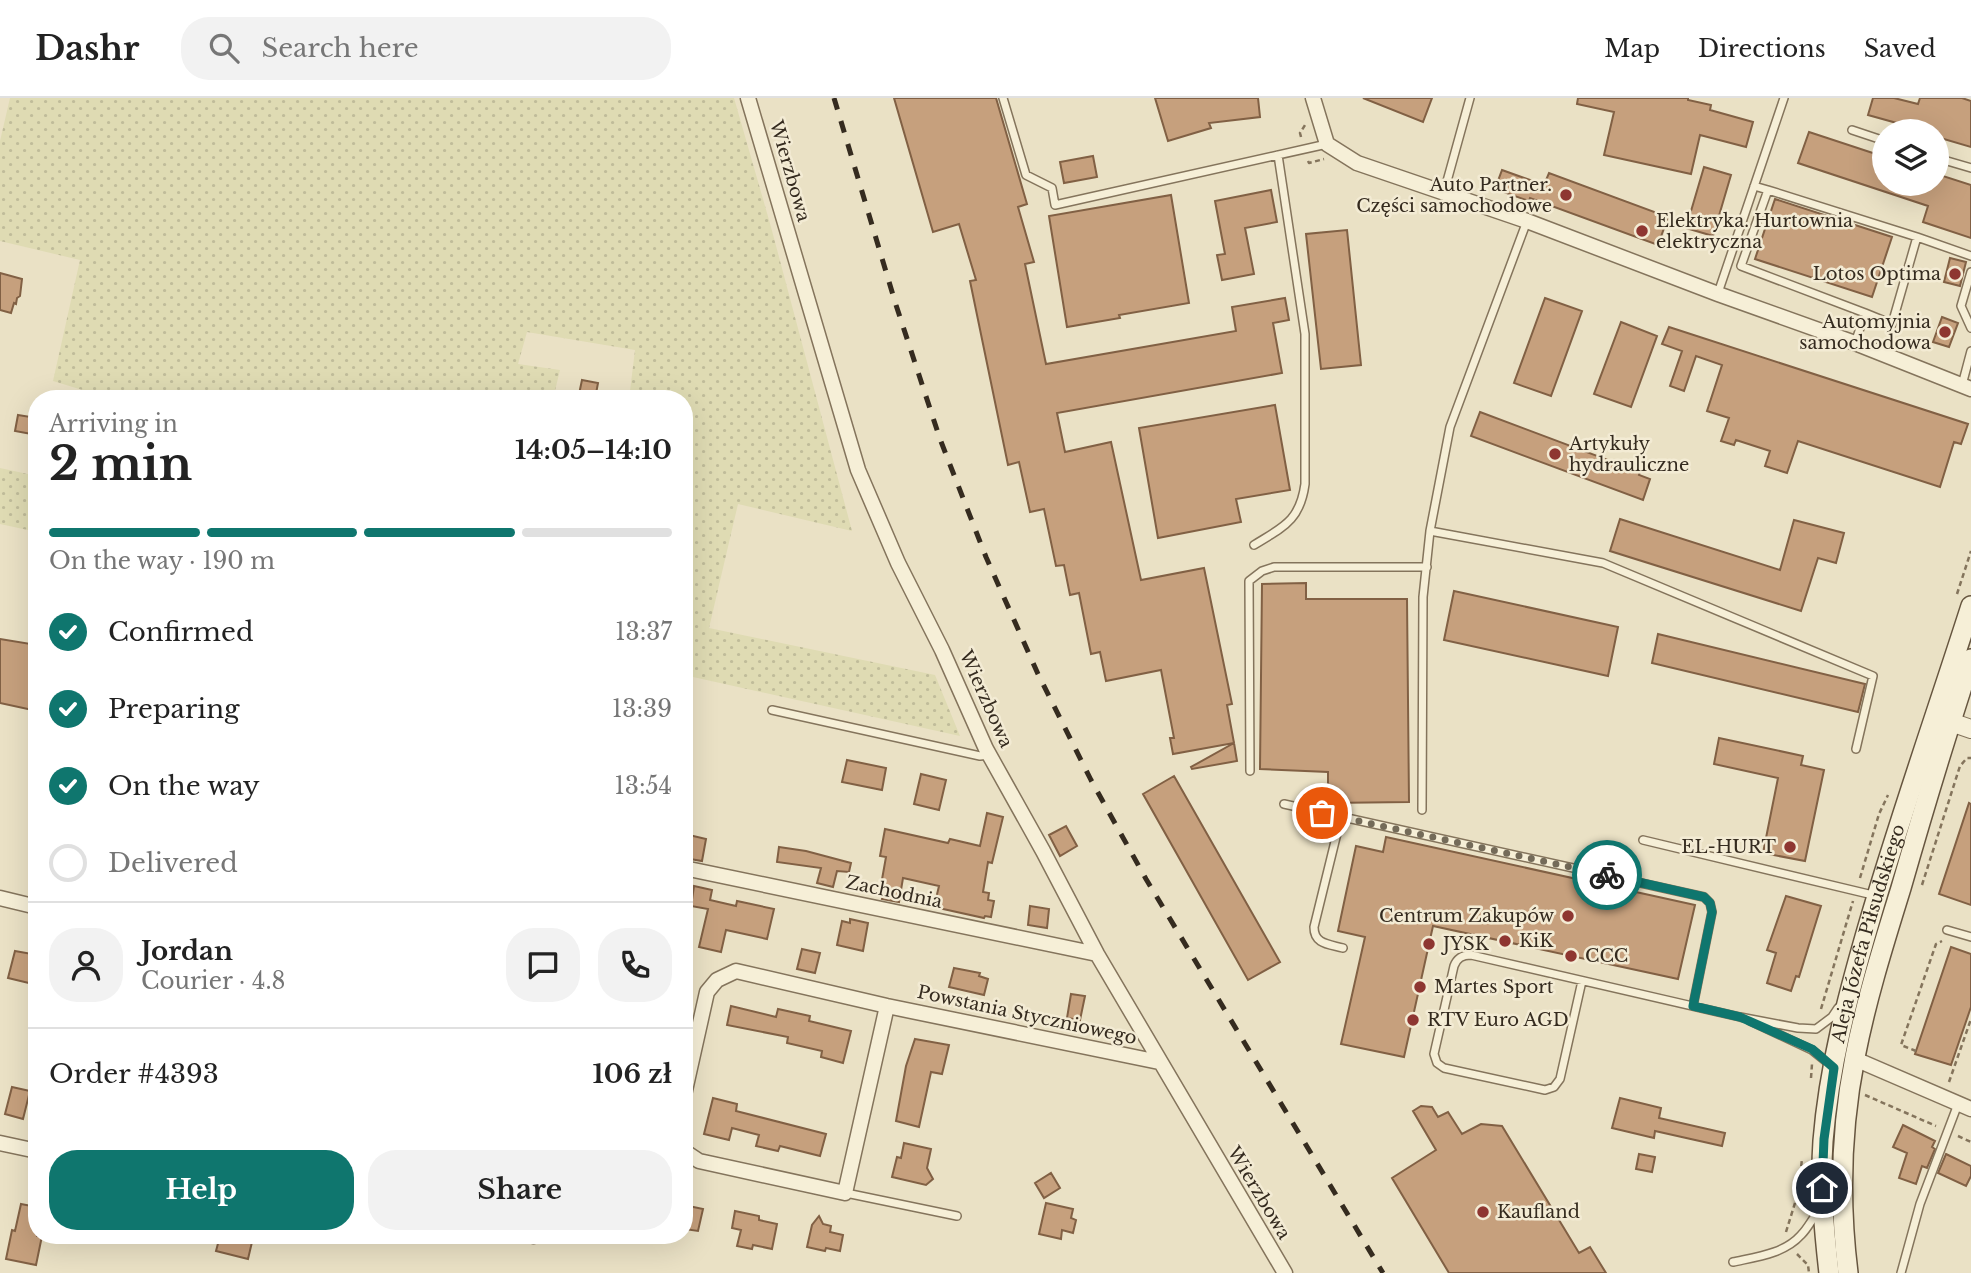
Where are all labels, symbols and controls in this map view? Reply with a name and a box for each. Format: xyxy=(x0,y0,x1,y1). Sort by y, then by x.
search box xyxy=(181,17,671,80)
text: Dashr xyxy=(35,28,139,69)
icon: search xyxy=(205,29,243,67)
text: Search here xyxy=(261,32,419,64)
text: Map xyxy=(1604,34,1660,63)
text: Directions xyxy=(1698,34,1826,63)
text: Saved xyxy=(1864,34,1936,63)
street label: Wierzbowa xyxy=(765,117,815,224)
map controls xyxy=(1872,119,1949,196)
button: layers xyxy=(1872,119,1949,196)
place label: Auto Partner. Części samochodowe xyxy=(1356,174,1552,217)
marker: Auto Partner. Części samochodowe xyxy=(1558,187,1574,203)
place label: Elektryka. Hurtownia elektryczna xyxy=(1656,210,1853,253)
marker: Elektryka. Hurtownia elektryczna xyxy=(1634,223,1650,239)
place label: Lotos Optima xyxy=(1813,263,1941,285)
marker: Lotos Optima xyxy=(1947,266,1963,282)
place label: Automyjnia samochodowa xyxy=(1799,311,1931,354)
marker: Automyjnia samochodowa xyxy=(1937,324,1953,340)
text: Arriving in xyxy=(49,410,178,438)
place label: Artykuły hydrauliczne xyxy=(1568,433,1689,476)
text: 14:05–14:10 xyxy=(515,434,672,466)
text: 2 min xyxy=(49,435,192,492)
marker: Artykuły hydrauliczne xyxy=(1547,446,1563,462)
text: On the way · 190 m xyxy=(49,547,275,575)
icon: check xyxy=(49,613,87,651)
text: Confirmed xyxy=(108,616,253,648)
text: 13:37 xyxy=(615,618,672,646)
street label: Wierzbowa xyxy=(954,646,1017,751)
icon: check xyxy=(49,690,87,728)
text: Preparing xyxy=(108,693,240,725)
text: 13:39 xyxy=(612,695,672,723)
icon: check xyxy=(49,767,87,805)
text: On the way xyxy=(108,770,260,802)
text: 13:54 xyxy=(615,772,672,800)
pin xyxy=(1292,783,1352,843)
icon: bag xyxy=(1303,794,1341,832)
street label: Aleja Józefa Piłsudskiego xyxy=(1827,821,1910,1046)
place label: EL-HURT xyxy=(1681,836,1777,858)
marker: EL-HURT xyxy=(1782,839,1798,855)
courier xyxy=(1572,840,1642,910)
text: Delivered xyxy=(108,847,238,879)
icon: bike xyxy=(1588,856,1626,894)
street label: Zachodnia xyxy=(844,871,944,913)
place label: Centrum Zakupów xyxy=(1379,905,1555,927)
marker: Centrum Zakupów xyxy=(1560,908,1576,924)
button: person xyxy=(49,928,123,1002)
button: chat xyxy=(506,928,580,1002)
button: phone xyxy=(598,928,672,1002)
place label: KiK xyxy=(1519,930,1554,952)
place label: JYSK xyxy=(1441,933,1490,955)
marker: KiK xyxy=(1497,933,1513,949)
text: Jordan xyxy=(141,935,233,967)
marker: JYSK xyxy=(1421,936,1437,952)
place label: CCC xyxy=(1585,945,1628,967)
marker: CCC xyxy=(1563,948,1579,964)
text: Courier · 4.8 xyxy=(141,967,286,995)
place label: Martes Sport xyxy=(1434,976,1554,998)
marker: Martes Sport xyxy=(1412,979,1428,995)
street label: Powstania Styczniowego xyxy=(915,981,1139,1049)
place label: RTV Euro AGD xyxy=(1427,1009,1569,1031)
marker: RTV Euro AGD xyxy=(1405,1012,1421,1028)
text: Order #4393 xyxy=(49,1058,219,1090)
text: 106 zł xyxy=(593,1058,672,1090)
street label: Wierzbowa xyxy=(1222,1142,1295,1243)
button: Help xyxy=(49,1150,354,1230)
button: Share xyxy=(368,1150,672,1230)
pin xyxy=(1792,1158,1852,1218)
icon: home xyxy=(1803,1169,1841,1207)
place label: Kaufland xyxy=(1497,1201,1580,1223)
marker: Kaufland xyxy=(1475,1204,1491,1220)

